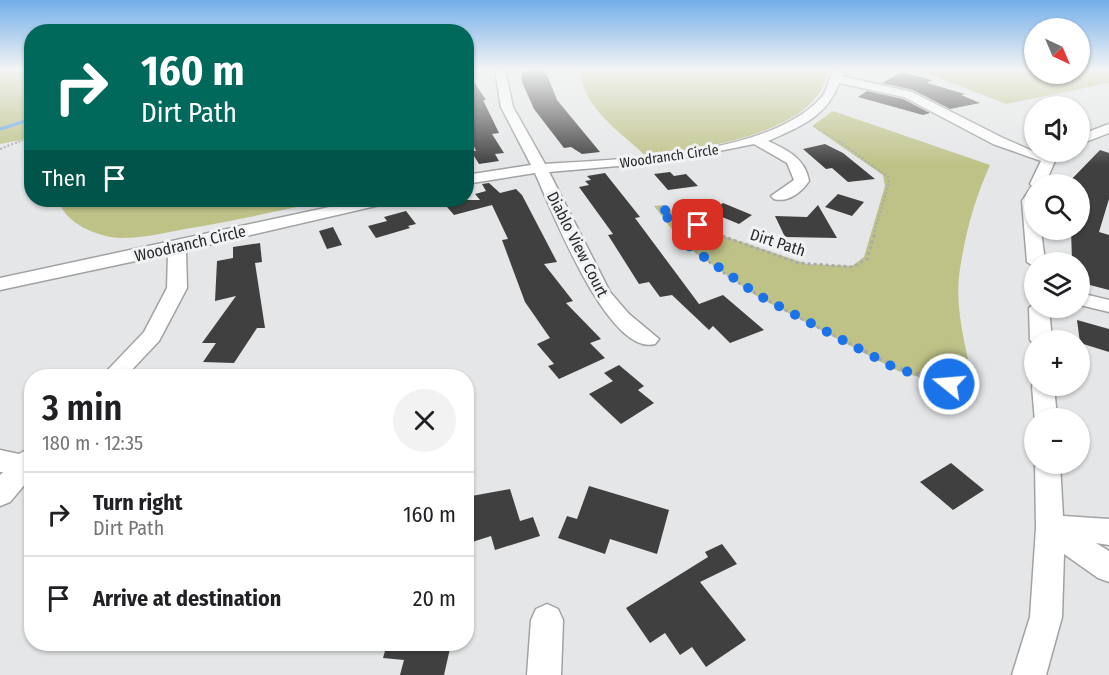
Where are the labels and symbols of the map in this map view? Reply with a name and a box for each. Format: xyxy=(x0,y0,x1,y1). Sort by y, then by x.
north arrow xyxy=(1024,18,1090,84)
street label: Woodranch Circle xyxy=(619,141,720,172)
street label: Diablo View Court xyxy=(543,188,613,301)
pin xyxy=(672,199,723,250)
street label: Woodranch Circle xyxy=(133,221,248,266)
street label: Dirt Path xyxy=(748,225,808,260)
position arrow xyxy=(917,352,981,416)

